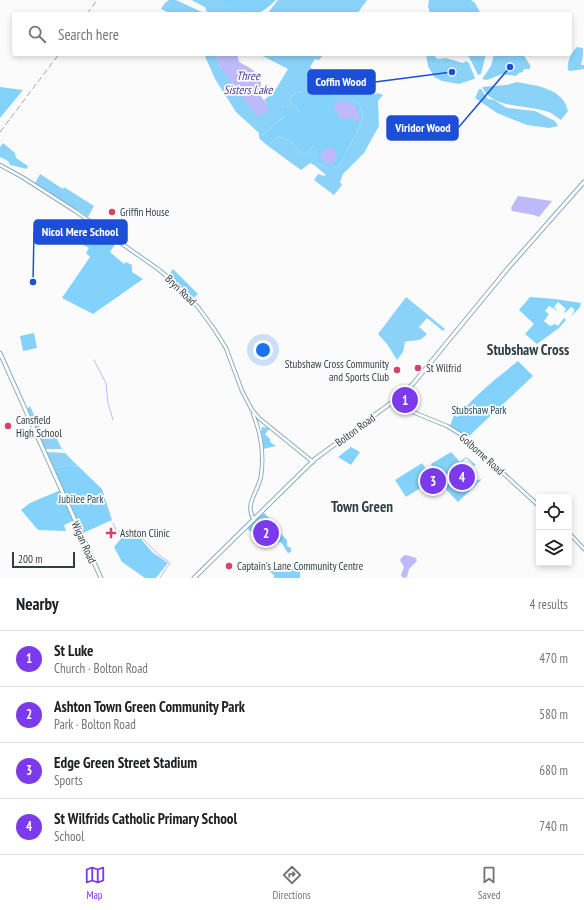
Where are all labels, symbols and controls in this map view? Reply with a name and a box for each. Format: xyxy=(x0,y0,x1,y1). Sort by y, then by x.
search box xyxy=(12,12,572,56)
icon: search xyxy=(26,23,48,45)
text: Search here xyxy=(58,25,119,44)
water label: Three Sisters Lake xyxy=(224,68,274,97)
callout: Coffin Wood xyxy=(308,70,375,94)
text: Coffin Wood xyxy=(316,74,366,89)
callout: Viridor Wood xyxy=(387,116,458,140)
text: Viridor Wood xyxy=(394,120,451,135)
place label: Griffin House xyxy=(120,205,170,219)
marker: Griffin House xyxy=(107,207,117,217)
callout: Nicol Mere School xyxy=(34,220,127,244)
text: Nicol Mere School xyxy=(42,224,118,239)
street label: Bryn Road xyxy=(162,272,200,308)
your location xyxy=(253,340,273,360)
district label: Stubshaw Cross xyxy=(487,340,569,359)
place label: Stubshaw Cross Community and Sports Club xyxy=(285,357,390,384)
place label: St Wilfrid xyxy=(426,361,461,375)
marker: St Wilfrid xyxy=(413,363,423,373)
marker: Stubshaw Cross Community and Sports Club xyxy=(392,365,402,375)
pin: 1 xyxy=(392,385,418,415)
park label: Stubshaw Park xyxy=(451,403,507,417)
street label: Bolton Road xyxy=(332,411,378,449)
place label: Cansfield High School xyxy=(16,413,62,440)
marker: Cansfield High School xyxy=(3,421,13,431)
street label: Golborne Road xyxy=(457,430,508,478)
pin: 4 xyxy=(449,462,475,492)
pin: 3 xyxy=(420,466,446,496)
park label: Jubilee Park xyxy=(58,492,104,506)
map controls xyxy=(536,494,572,566)
button: locate xyxy=(536,494,572,530)
district label: Town Green xyxy=(331,497,393,516)
pin: 2 xyxy=(253,518,279,548)
street label: Wigan Road xyxy=(68,519,100,566)
place label: Ashton Clinic xyxy=(120,526,170,540)
marker: Ashton Clinic xyxy=(105,527,117,539)
button: layers xyxy=(536,530,572,566)
scale bar xyxy=(12,550,75,569)
text: 200 m xyxy=(18,552,42,566)
place label: Captain's Lane Community Centre xyxy=(237,559,364,573)
marker: Captain's Lane Community Centre xyxy=(224,561,234,571)
text: Nearby xyxy=(16,593,59,615)
text: 4 results xyxy=(529,596,568,613)
text: St Luke xyxy=(54,641,94,660)
text: 1 xyxy=(26,650,32,667)
text: 470 m xyxy=(539,650,568,667)
text: Church · Bolton Road xyxy=(54,660,148,677)
text: Ashton Town Green Community Park xyxy=(54,697,245,716)
text: 2 xyxy=(26,706,32,723)
text: 580 m xyxy=(539,706,568,723)
text: Park · Bolton Road xyxy=(54,716,136,733)
text: Edge Green Street Stadium xyxy=(54,753,197,772)
text: 3 xyxy=(26,762,32,779)
text: 680 m xyxy=(539,762,568,779)
text: Sports xyxy=(54,772,83,789)
text: St Wilfrids Catholic Primary School xyxy=(54,809,237,828)
text: 4 xyxy=(26,818,32,835)
text: 740 m xyxy=(539,818,568,835)
text: School xyxy=(54,828,84,845)
tab: Map xyxy=(84,864,106,902)
tab: Directions xyxy=(273,864,311,902)
tab: Saved xyxy=(478,864,500,902)

